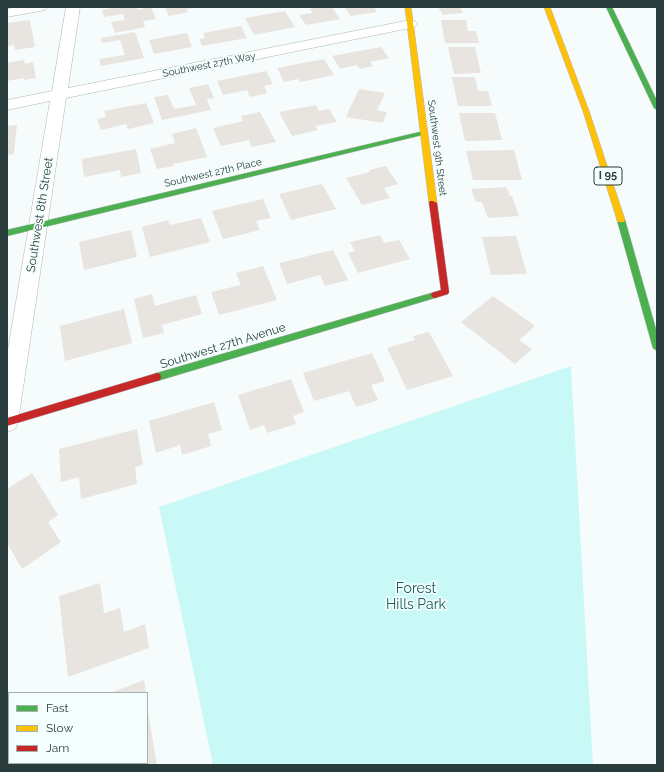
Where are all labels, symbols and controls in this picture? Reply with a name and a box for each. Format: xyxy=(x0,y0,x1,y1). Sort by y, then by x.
street label: Southwest 27th Way xyxy=(161,50,257,80)
street label: Southwest 9th Street xyxy=(425,99,449,197)
street label: Southwest 8th Street xyxy=(24,156,56,274)
street label: Southwest 27th Place xyxy=(163,156,263,190)
road number: I 95 xyxy=(594,167,622,185)
street label: Southwest 27th Avenue xyxy=(158,320,288,372)
park label: Forest Hills Park xyxy=(386,581,446,614)
legend xyxy=(8,692,148,764)
text: Fast xyxy=(46,701,69,715)
text: Slow xyxy=(46,721,73,735)
text: Jam xyxy=(46,741,69,755)

